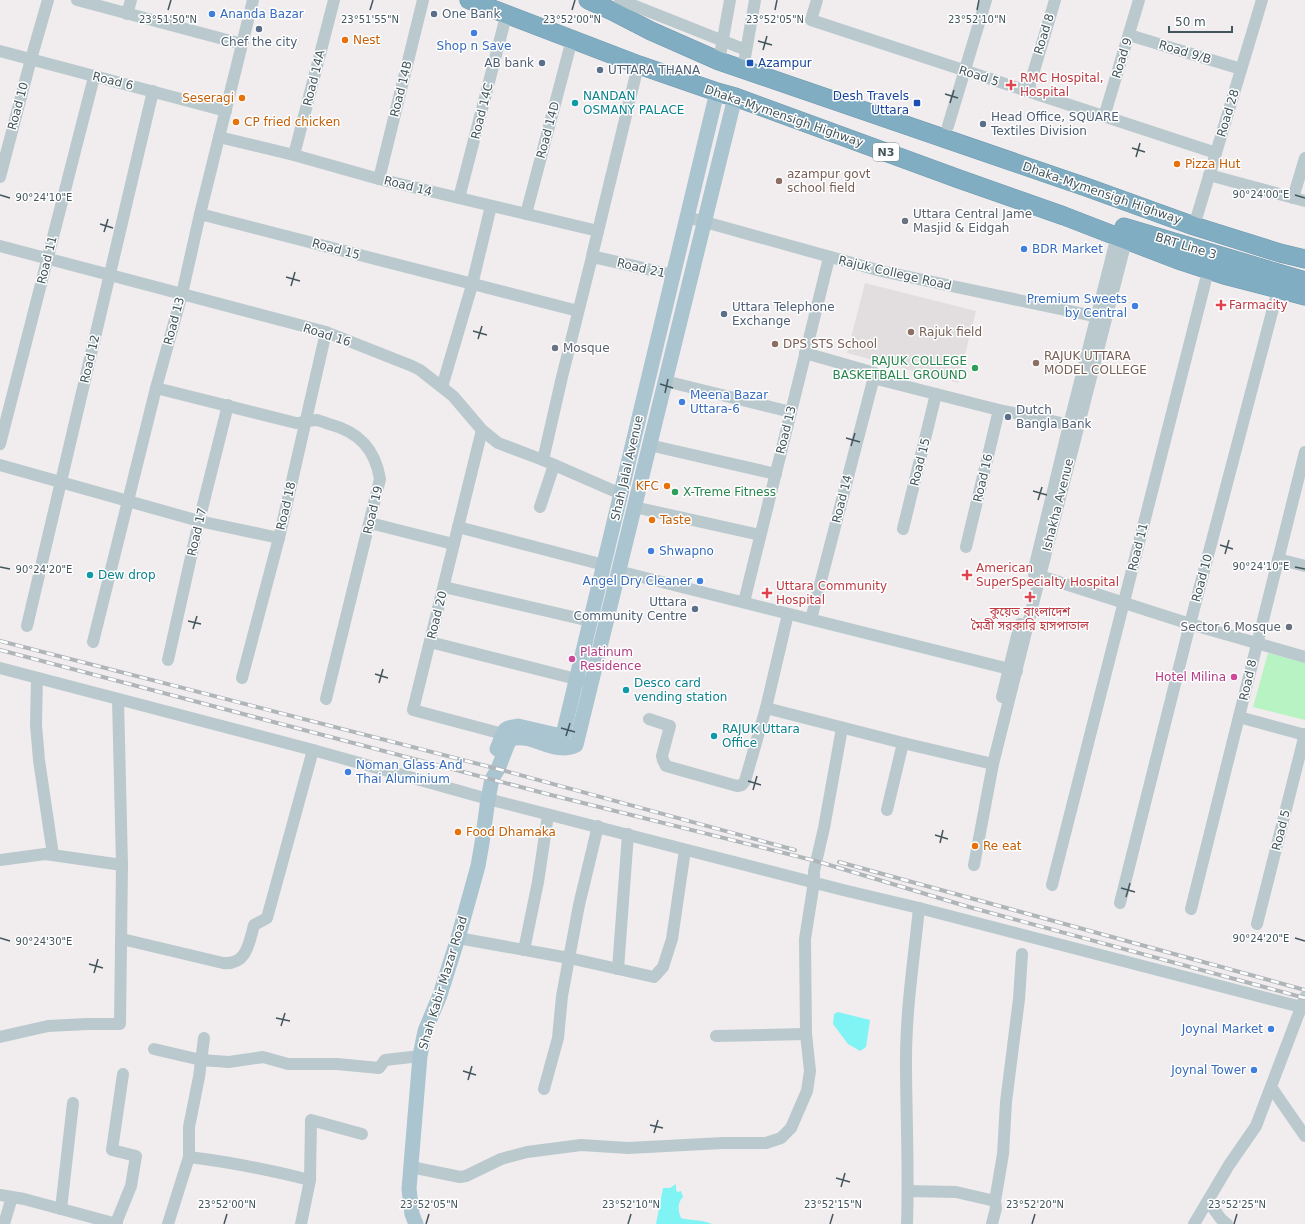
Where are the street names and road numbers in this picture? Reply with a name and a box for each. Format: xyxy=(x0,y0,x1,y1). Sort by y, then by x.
street label: Road 8 xyxy=(1031,12,1057,56)
street label: Road 9 xyxy=(1109,36,1135,80)
street label: Road 9/B xyxy=(1157,37,1213,67)
street label: Road 14A xyxy=(300,48,328,108)
street label: Road 14B xyxy=(387,59,415,119)
street label: Road 5 xyxy=(957,63,1001,89)
street label: Road 6 xyxy=(91,69,135,93)
street label: Road 10 xyxy=(5,80,31,132)
street label: Road 14C xyxy=(468,81,496,141)
street label: Dhaka-Mymensigh Highway xyxy=(703,82,865,150)
street label: Road 28 xyxy=(1214,87,1242,139)
street label: Road 14D xyxy=(534,100,562,160)
road number: N3 xyxy=(873,143,899,161)
street label: Dhaka-Mymensigh Highway xyxy=(1021,159,1183,227)
street label: Road 14 xyxy=(382,173,434,199)
street label: BRT Line 3 xyxy=(1154,230,1218,262)
street label: Road 11 xyxy=(34,234,60,286)
street label: Road 15 xyxy=(310,236,362,262)
street label: Rajuk College Road xyxy=(837,253,953,293)
street label: Road 21 xyxy=(615,256,667,280)
street label: Road 13 xyxy=(161,295,187,347)
street label: Road 16 xyxy=(301,321,353,349)
street label: Road 12 xyxy=(78,333,102,385)
street label: Road 13 xyxy=(773,404,799,456)
street label: Shah Jalal Avenue xyxy=(608,414,646,522)
street label: Road 15 xyxy=(907,436,933,488)
street label: Road 16 xyxy=(971,452,995,504)
street label: Ishakha Avenue xyxy=(1040,457,1076,553)
street label: Road 14 xyxy=(829,473,855,525)
street label: Road 18 xyxy=(274,480,298,532)
street label: Road 19 xyxy=(361,484,385,536)
street label: Road 17 xyxy=(185,506,209,558)
street label: Road 11 xyxy=(1125,521,1151,573)
street label: Road 10 xyxy=(1189,552,1215,604)
street label: Road 20 xyxy=(424,589,450,641)
street label: Road 8 xyxy=(1237,658,1259,702)
street label: Road 5 xyxy=(1269,808,1293,852)
street label: Shah Kabir Mazar Road xyxy=(416,915,470,1051)

